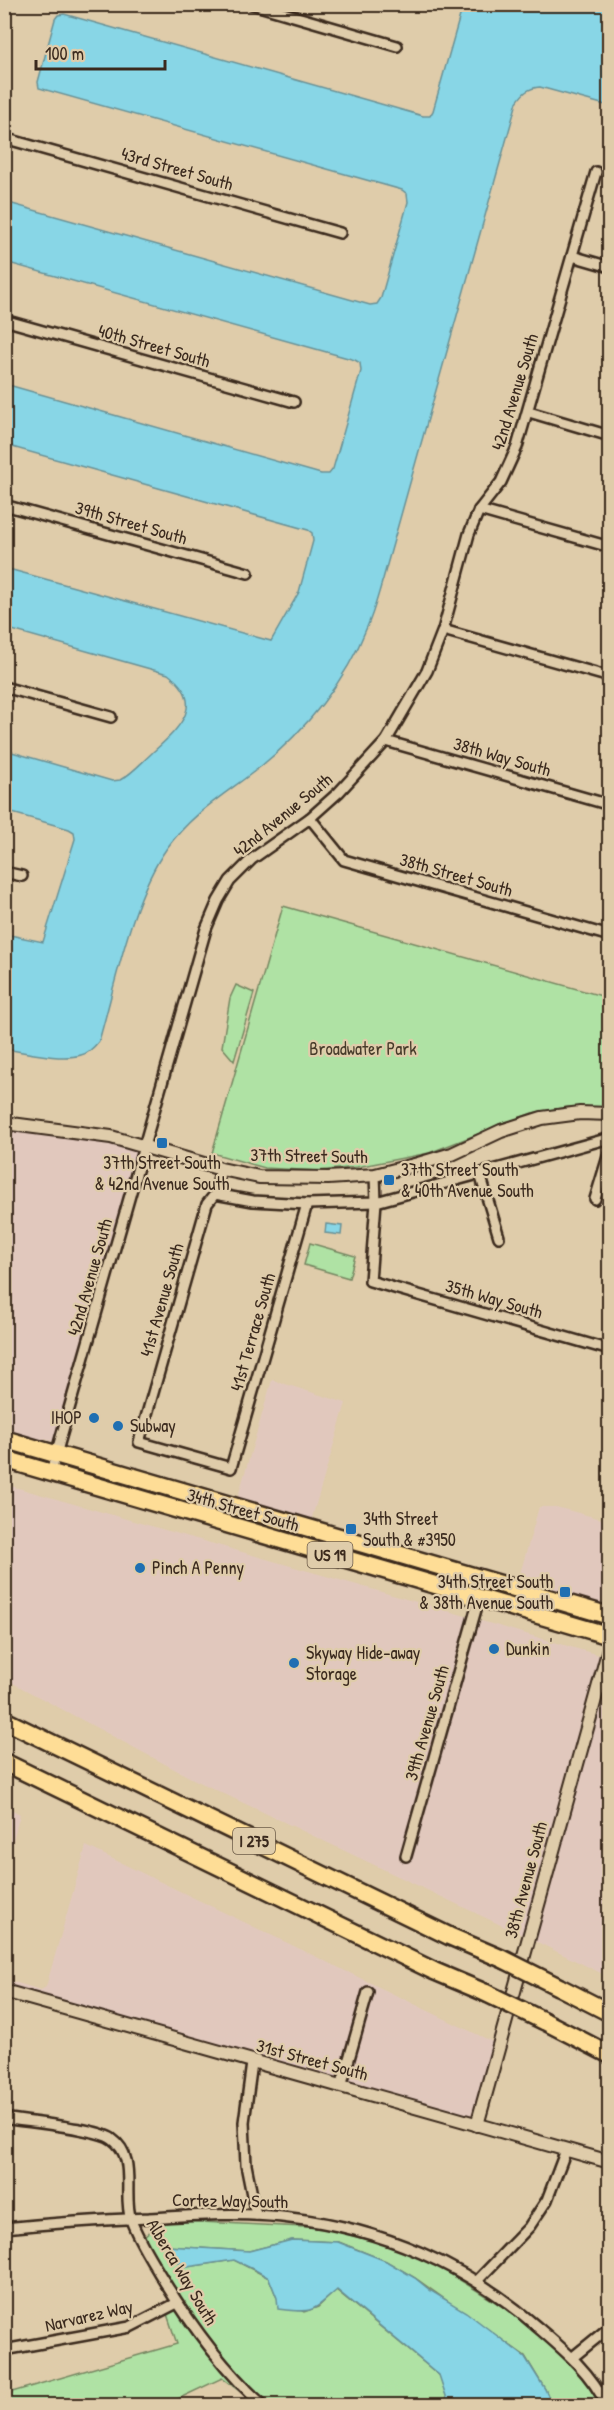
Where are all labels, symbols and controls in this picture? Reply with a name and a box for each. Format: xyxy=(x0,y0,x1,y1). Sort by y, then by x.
scale bar xyxy=(36,33,165,71)
text: 100 m xyxy=(45,41,84,66)
street label: 43rd Street South xyxy=(118,141,236,197)
street label: 40th Street South xyxy=(95,318,213,374)
street label: 42nd Avenue South xyxy=(485,330,544,453)
street label: 39th Street South xyxy=(72,495,190,551)
street label: 38th Way South xyxy=(451,731,554,782)
street label: 42nd Avenue South xyxy=(228,767,338,862)
street label: 38th Street South xyxy=(397,846,516,903)
park label: Broadwater Park xyxy=(309,1036,417,1061)
marker: 37th Street South & 42nd Avenue South xyxy=(155,1136,169,1150)
street label: 37th Street South xyxy=(250,1142,368,1169)
place label: 37th Street South & 42nd Avenue South xyxy=(95,1150,230,1196)
place label: 37th Street South & 40th Avenue South xyxy=(401,1157,534,1203)
marker: 37th Street South & 40th Avenue South xyxy=(382,1173,396,1187)
street label: 42nd Avenue South xyxy=(61,1215,118,1338)
street label: 41st Avenue South xyxy=(133,1240,190,1359)
street label: 41st Terrace South xyxy=(224,1269,281,1394)
street label: 35th Way South xyxy=(443,1273,546,1324)
place label: IHOP xyxy=(51,1405,82,1430)
marker: IHOP xyxy=(87,1411,101,1425)
place label: Subway xyxy=(130,1413,176,1438)
marker: Subway xyxy=(111,1419,125,1433)
street label: 34th Street South xyxy=(184,1482,302,1538)
place label: 34th Street South & #3950 xyxy=(363,1506,456,1552)
marker: 34th Street South & #3950 xyxy=(344,1522,358,1536)
road number: US 19 xyxy=(308,1542,352,1568)
place label: Pinch A Penny xyxy=(152,1555,245,1580)
marker: Pinch A Penny xyxy=(133,1561,147,1575)
place label: 34th Street South & 38th Avenue South xyxy=(419,1569,553,1615)
marker: 34th Street South & 38th Avenue South xyxy=(558,1585,572,1599)
place label: Dunkin' xyxy=(506,1636,553,1661)
place label: Skyway Hide-away Storage xyxy=(306,1640,421,1686)
marker: Dunkin' xyxy=(487,1642,501,1656)
marker: Skyway Hide-away Storage xyxy=(287,1656,301,1670)
street label: 39th Avenue South xyxy=(398,1662,455,1783)
street label: 38th Avenue South xyxy=(498,1818,553,1941)
road number: I 275 xyxy=(233,1828,275,1854)
street label: 31st Street South xyxy=(254,2033,371,2087)
street label: Cortez Way South xyxy=(172,2187,288,2214)
street label: Alberca Way South xyxy=(141,2214,224,2330)
street label: Narvarez Way xyxy=(42,2293,136,2338)

